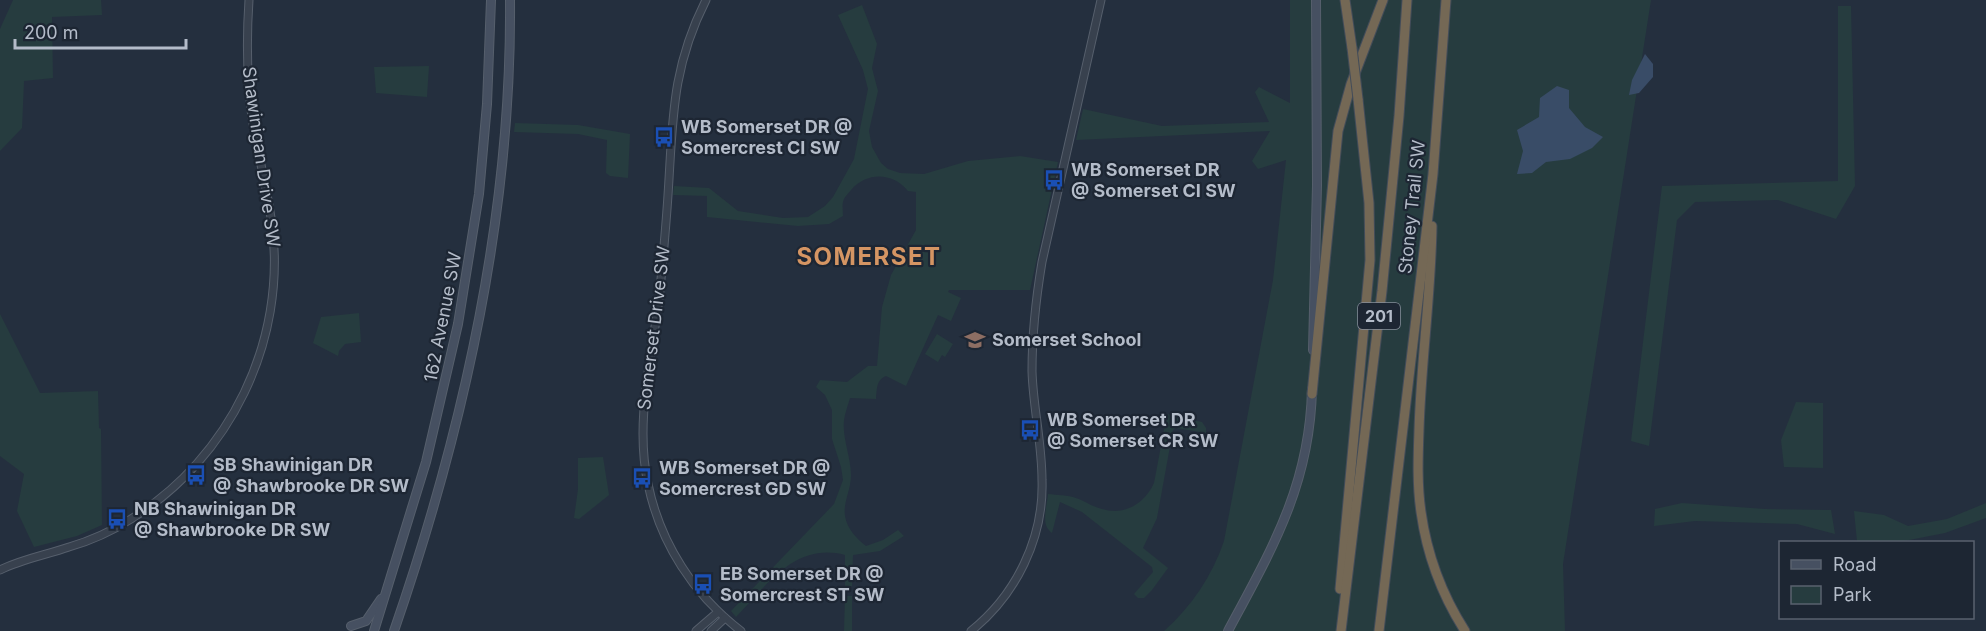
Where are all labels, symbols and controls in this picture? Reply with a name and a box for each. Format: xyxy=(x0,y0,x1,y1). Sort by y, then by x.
scale bar xyxy=(15,12,186,50)
text: 200 m xyxy=(24,22,79,43)
street label: Shawinigan Drive SW xyxy=(238,65,285,249)
place label: WB Somerset DR @ Somercrest CI SW xyxy=(681,116,852,158)
bus stop icon: WB Somerset DR @ Somercrest CI SW xyxy=(652,125,676,149)
street label: Stoney Trail SW xyxy=(1394,139,1429,275)
place label: WB Somerset DR @ Somerset CI SW xyxy=(1071,159,1236,201)
bus stop icon: WB Somerset DR @ Somerset CI SW xyxy=(1042,168,1066,192)
district label: SOMERSET xyxy=(796,242,942,271)
street label: Somerset Drive SW xyxy=(633,244,674,411)
street label: 162 Avenue SW xyxy=(420,250,465,384)
road number: 201 xyxy=(1358,303,1400,329)
school or university icon: Somerset School xyxy=(963,328,987,352)
place label: Somerset School xyxy=(992,329,1142,350)
place label: WB Somerset DR @ Somerset CR SW xyxy=(1047,409,1219,451)
bus stop icon: WB Somerset DR @ Somerset CR SW xyxy=(1018,418,1042,442)
place label: SB Shawinigan DR @ Shawbrooke DR SW xyxy=(213,454,410,496)
place label: WB Somerset DR @ Somercrest GD SW xyxy=(659,457,830,499)
bus stop icon: SB Shawinigan DR @ Shawbrooke DR SW xyxy=(184,463,208,487)
bus stop icon: WB Somerset DR @ Somercrest GD SW xyxy=(630,466,654,490)
place label: NB Shawinigan DR @ Shawbrooke DR SW xyxy=(134,498,331,540)
bus stop icon: NB Shawinigan DR @ Shawbrooke DR SW xyxy=(105,507,129,531)
legend xyxy=(1779,541,1974,619)
text: Road xyxy=(1833,554,1876,575)
place label: EB Somerset DR @ Somercrest ST SW xyxy=(720,563,885,605)
bus stop icon: EB Somerset DR @ Somercrest ST SW xyxy=(691,572,715,596)
text: Park xyxy=(1833,584,1872,605)

